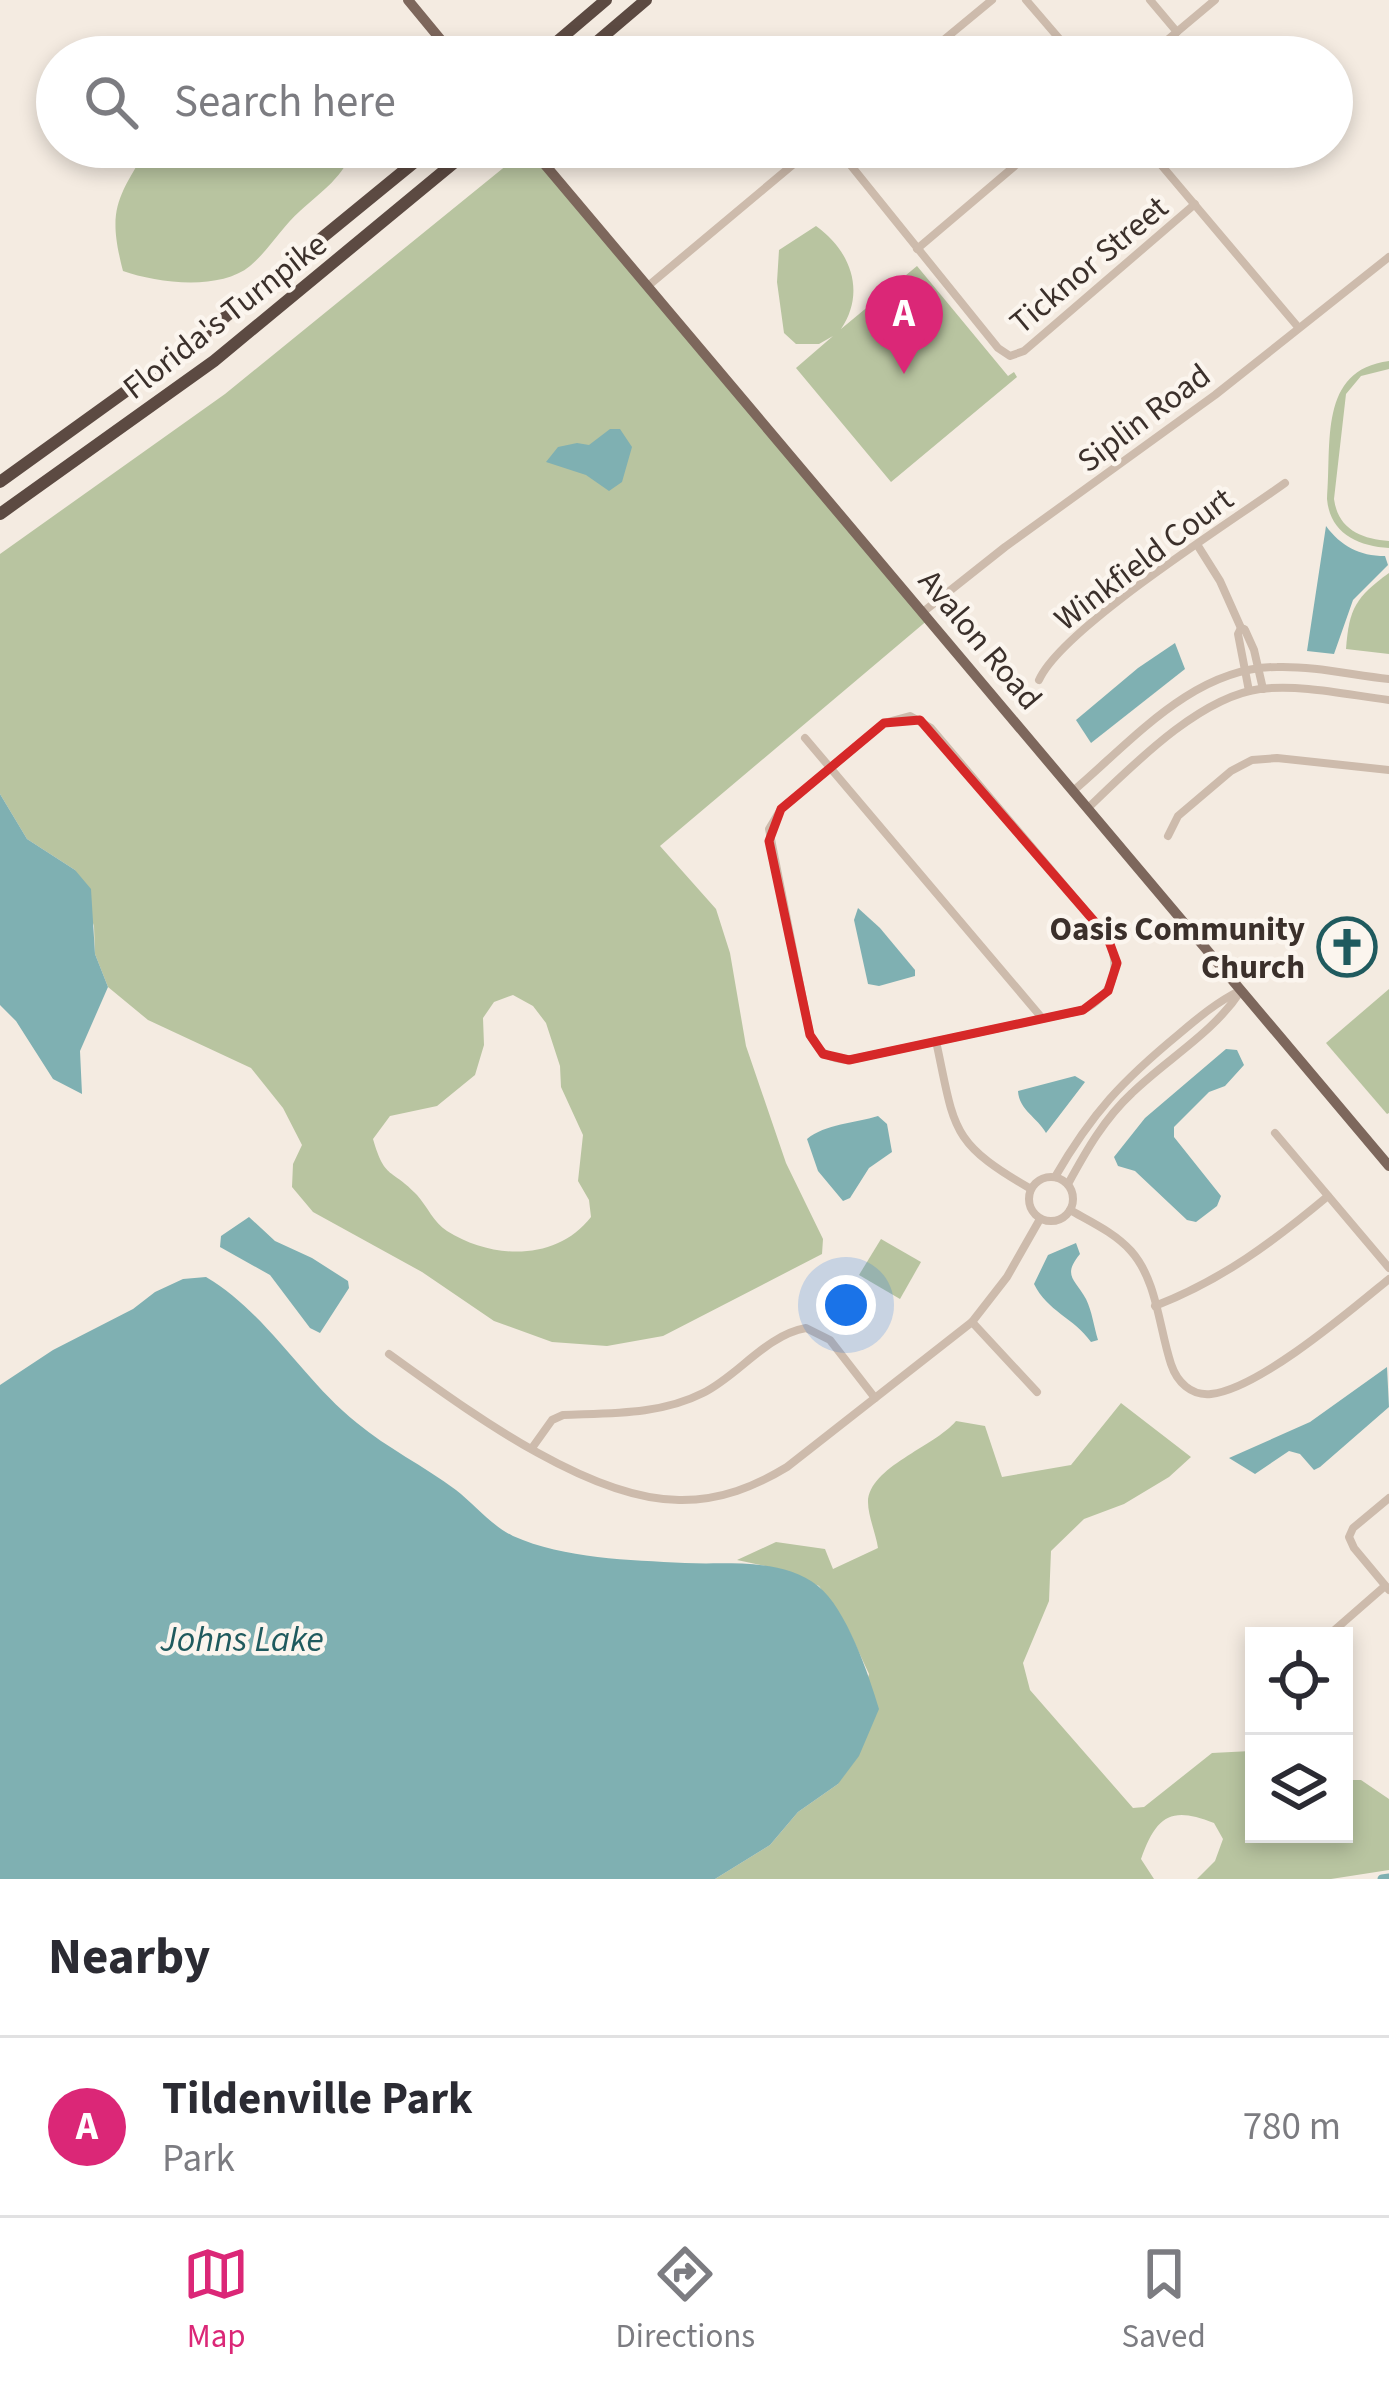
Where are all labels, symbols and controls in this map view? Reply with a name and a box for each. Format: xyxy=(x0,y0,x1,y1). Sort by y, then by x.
search box xyxy=(36,36,1353,168)
icon: search xyxy=(78,69,144,135)
text: Search here xyxy=(174,70,396,134)
street label: Ticknor Street xyxy=(1000,185,1178,345)
street label: Florida's Turnpike xyxy=(113,222,337,411)
pin: A xyxy=(865,275,943,374)
street label: Siplin Road xyxy=(1067,352,1220,484)
street label: Winkfield Court xyxy=(1045,476,1243,642)
street label: Avalon Road xyxy=(907,559,1053,721)
place label: Oasis Community Church xyxy=(1049,906,1305,991)
church icon: Oasis Community Church xyxy=(1316,916,1378,978)
your location xyxy=(816,1275,876,1335)
water label: Johns Lake xyxy=(159,1614,324,1665)
map controls xyxy=(1245,1627,1353,1843)
button: locate xyxy=(1245,1627,1353,1735)
button: layers xyxy=(1245,1735,1353,1843)
text: Nearby xyxy=(48,1921,210,1993)
text: Tildenville Park xyxy=(162,2067,473,2131)
text: A xyxy=(76,2099,98,2155)
text: 780 m xyxy=(1243,2099,1341,2155)
text: Park xyxy=(162,2131,235,2187)
tab: Map xyxy=(183,2241,249,2360)
tab: Directions xyxy=(616,2241,755,2360)
tab: Saved xyxy=(1122,2241,1206,2360)

